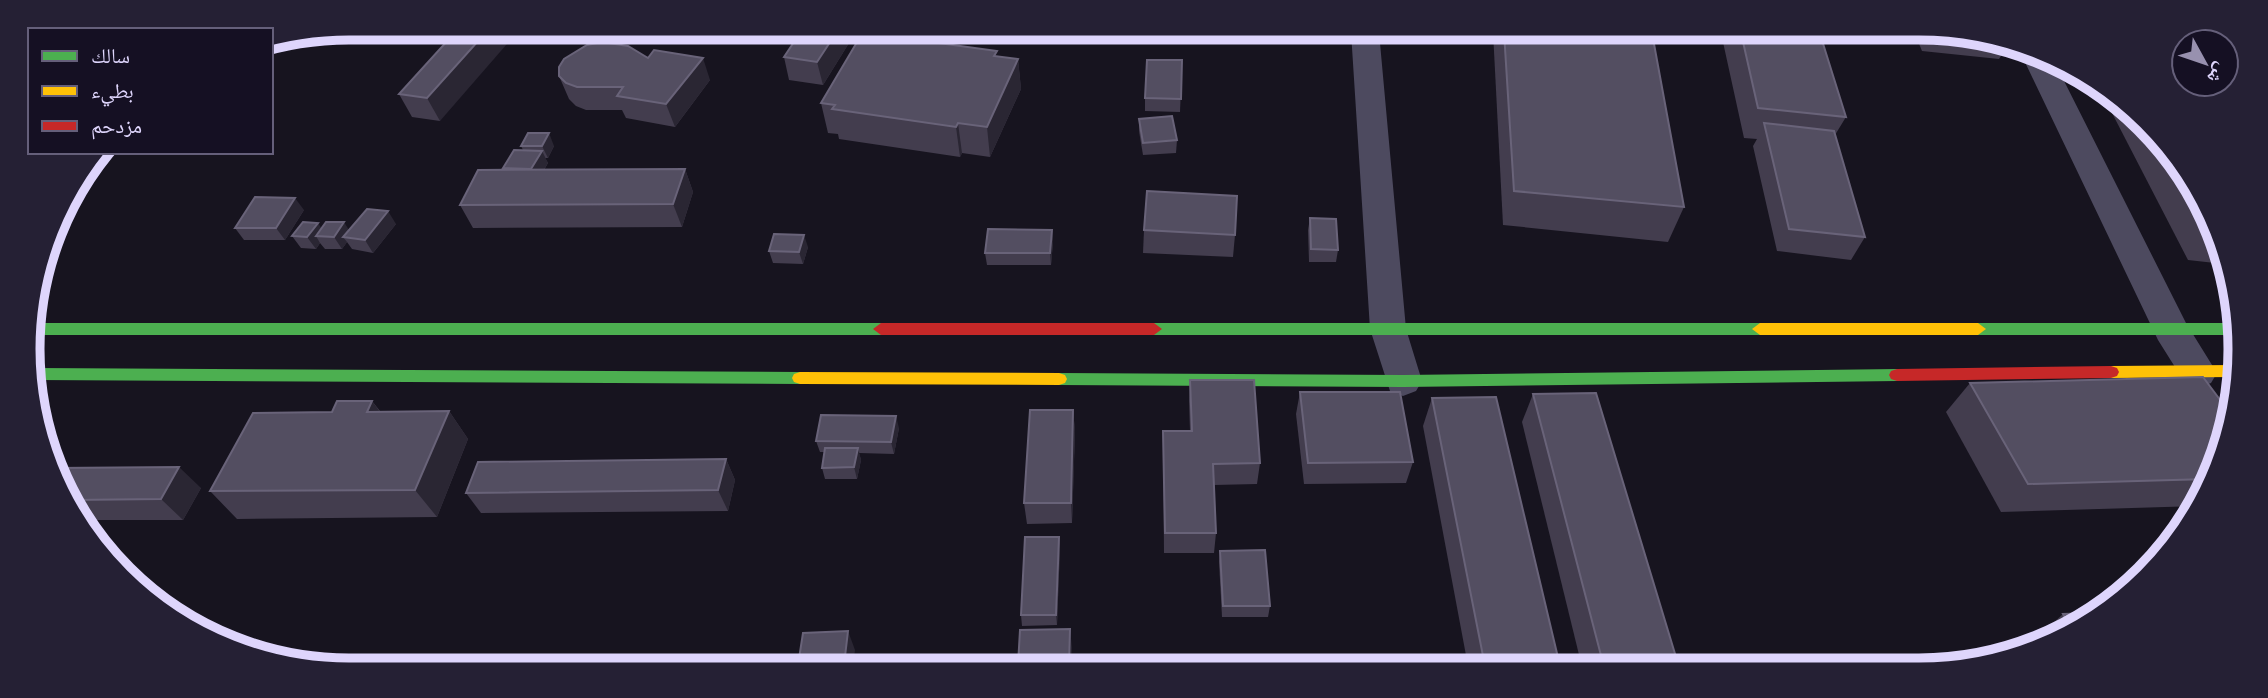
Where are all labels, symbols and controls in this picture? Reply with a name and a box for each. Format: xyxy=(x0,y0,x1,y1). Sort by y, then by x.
legend xyxy=(28,28,273,154)
north arrow xyxy=(2170,28,2240,98)
text: سالك xyxy=(91,43,130,68)
text: ش xyxy=(2202,58,2233,89)
text: بطيء xyxy=(91,78,134,107)
text: مزدحم xyxy=(91,113,142,140)

